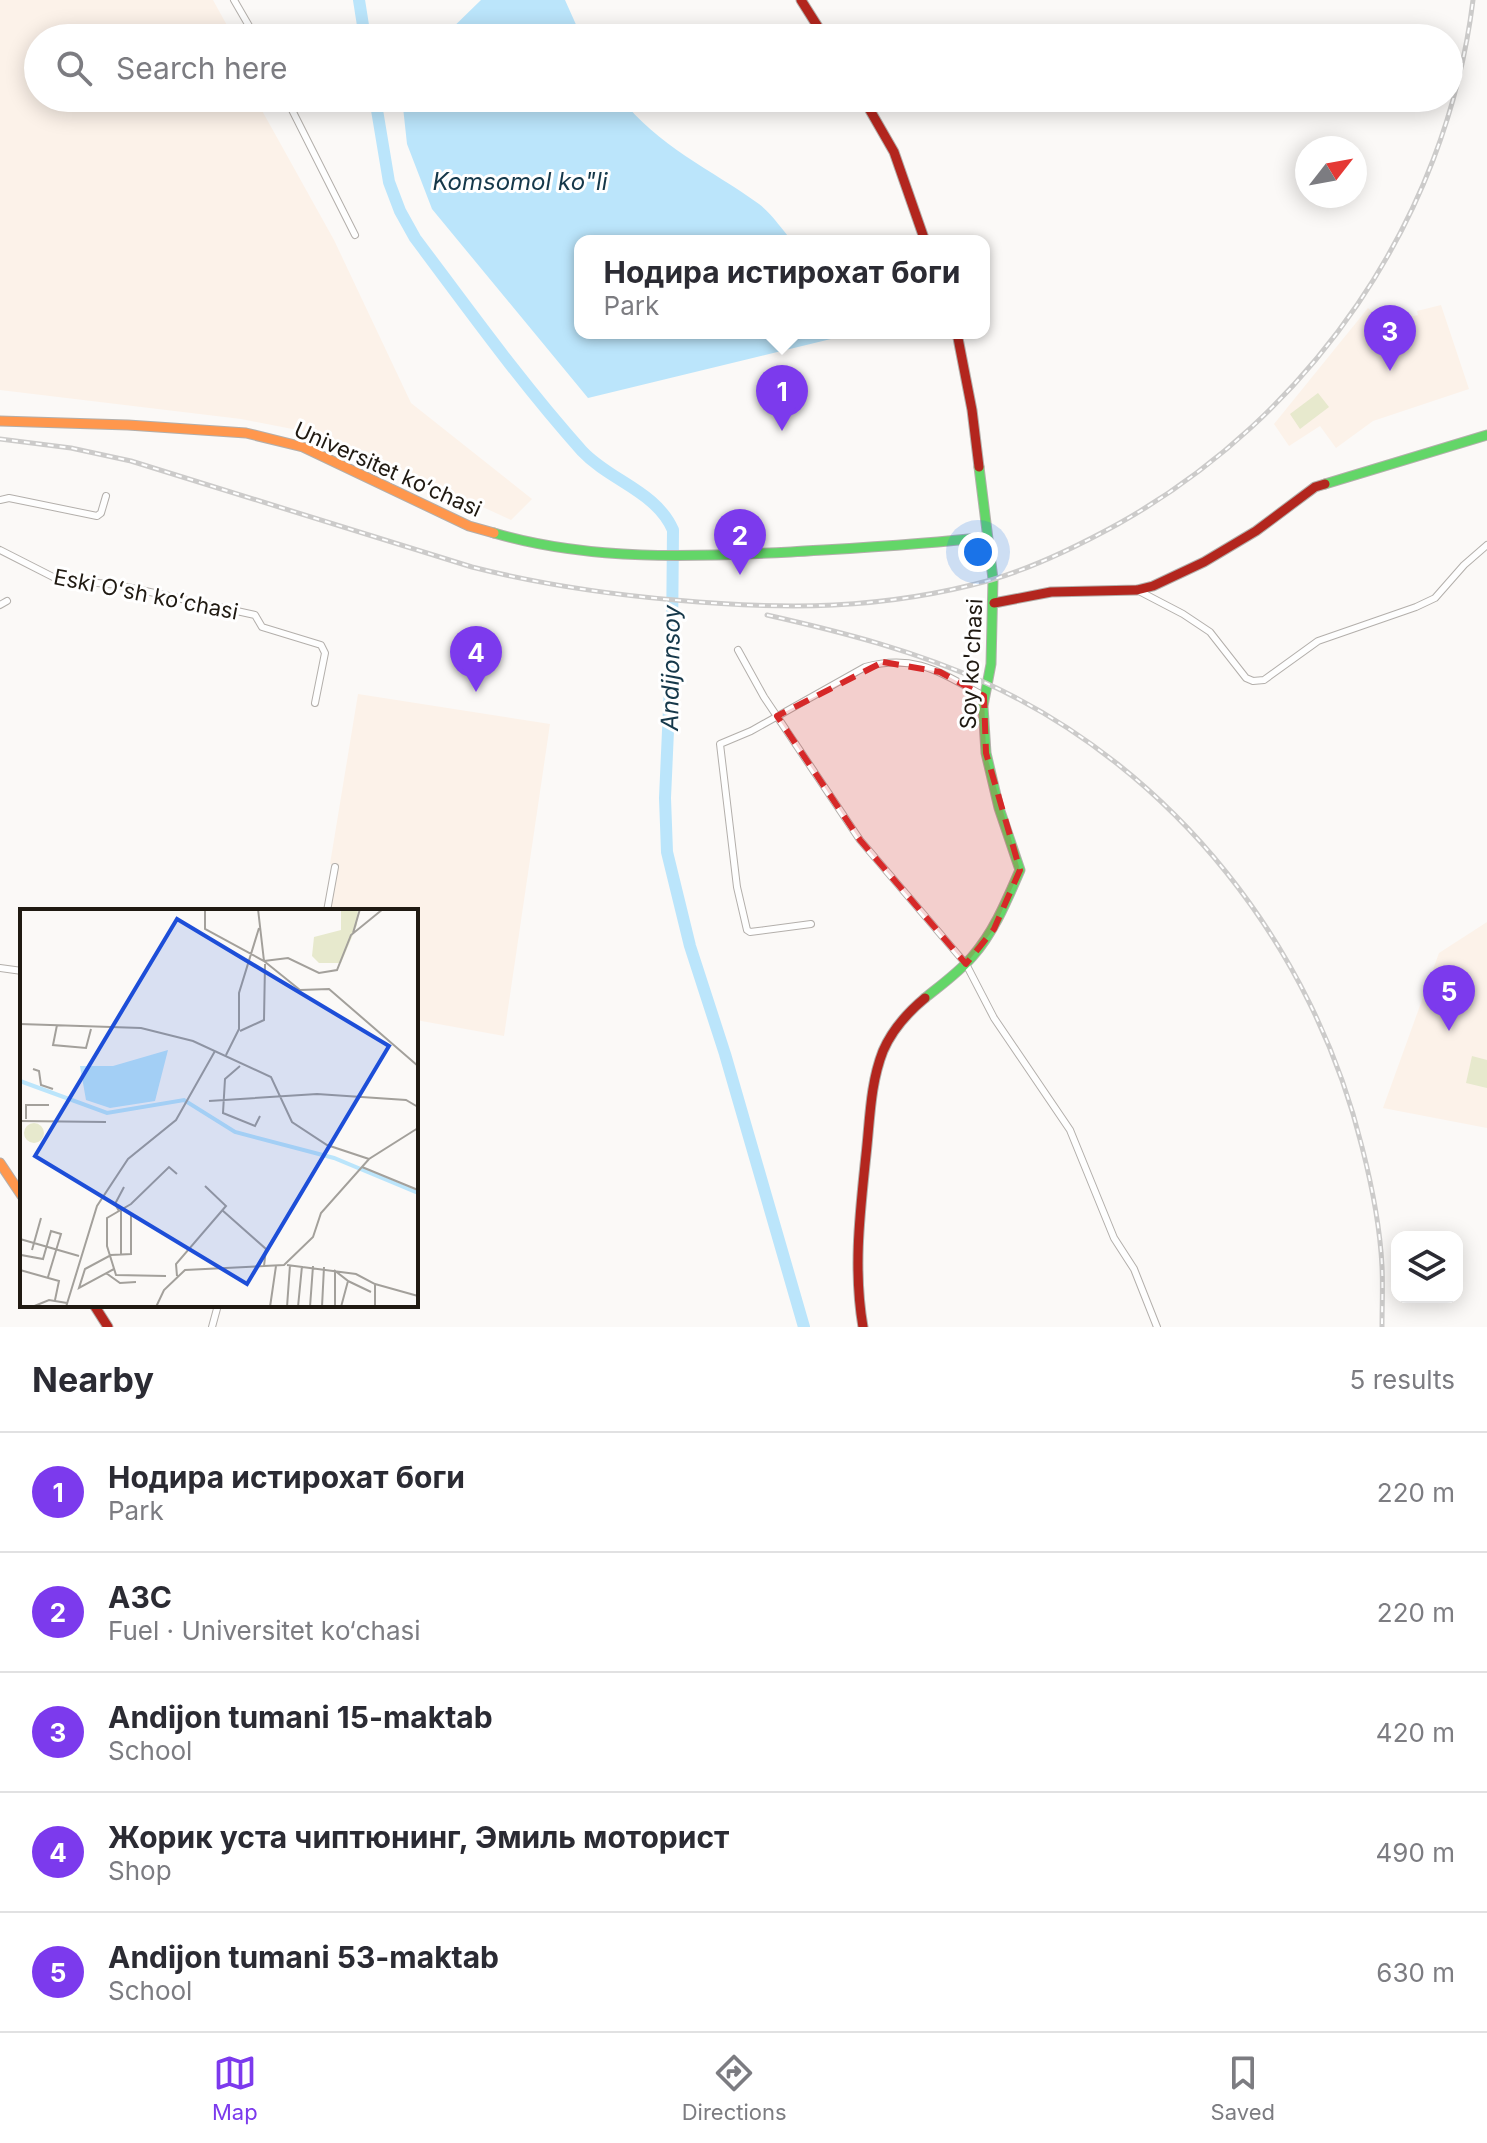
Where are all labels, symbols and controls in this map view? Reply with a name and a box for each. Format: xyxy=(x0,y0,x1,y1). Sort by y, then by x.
search box xyxy=(24,24,1463,112)
icon: search xyxy=(52,46,96,90)
text: Search here xyxy=(116,50,288,86)
north arrow xyxy=(1295,136,1367,208)
water label: Komsomol ko"li xyxy=(432,167,609,196)
popup xyxy=(574,235,990,339)
text: Нодира истирохат боги xyxy=(604,254,960,290)
text: Park xyxy=(604,290,659,321)
pin: 3 xyxy=(1364,305,1416,371)
pin: 1 xyxy=(756,365,808,431)
street label: Universitet kо‘chasi xyxy=(290,416,486,522)
pin: 2 xyxy=(714,509,766,575)
your location xyxy=(958,532,998,572)
street label: Eski Oʻsh koʻchasi xyxy=(51,563,241,625)
street label: Soy ko'chasi xyxy=(955,598,987,730)
water label: Andijonsoy xyxy=(655,604,686,732)
pin: 4 xyxy=(450,626,502,692)
inset map xyxy=(20,909,418,1307)
pin: 5 xyxy=(1423,965,1475,1031)
map controls xyxy=(1391,1231,1463,1303)
button: layers xyxy=(1391,1231,1463,1303)
text: Nearby xyxy=(32,1359,154,1400)
text: 5 results xyxy=(1350,1364,1455,1395)
text: Нодира истирохат боги xyxy=(108,1459,465,1495)
text: 1 xyxy=(52,1477,64,1508)
text: 220 m xyxy=(1377,1477,1455,1508)
text: Park xyxy=(108,1495,164,1526)
text: АЗС xyxy=(108,1579,172,1615)
text: 2 xyxy=(50,1597,66,1628)
text: 220 m xyxy=(1377,1597,1455,1628)
text: Fuel · Universitet kо‘chasi xyxy=(108,1615,421,1646)
text: Andijon tumani 15-maktab xyxy=(108,1699,493,1735)
text: 3 xyxy=(50,1717,66,1748)
text: 420 m xyxy=(1376,1717,1455,1748)
text: School xyxy=(108,1735,192,1766)
text: Жорик уста чиптюнинг, Эмиль моторист xyxy=(108,1819,729,1855)
text: 4 xyxy=(49,1837,67,1868)
text: 490 m xyxy=(1376,1837,1455,1868)
text: Shop xyxy=(108,1855,172,1886)
text: Andijon tumani 53-maktab xyxy=(108,1939,499,1975)
text: 5 xyxy=(50,1957,66,1988)
text: 630 m xyxy=(1376,1957,1455,1988)
text: School xyxy=(108,1975,192,2006)
tab: Map xyxy=(212,2051,258,2125)
tab: Directions xyxy=(682,2051,787,2125)
tab: Saved xyxy=(1211,2051,1275,2125)

